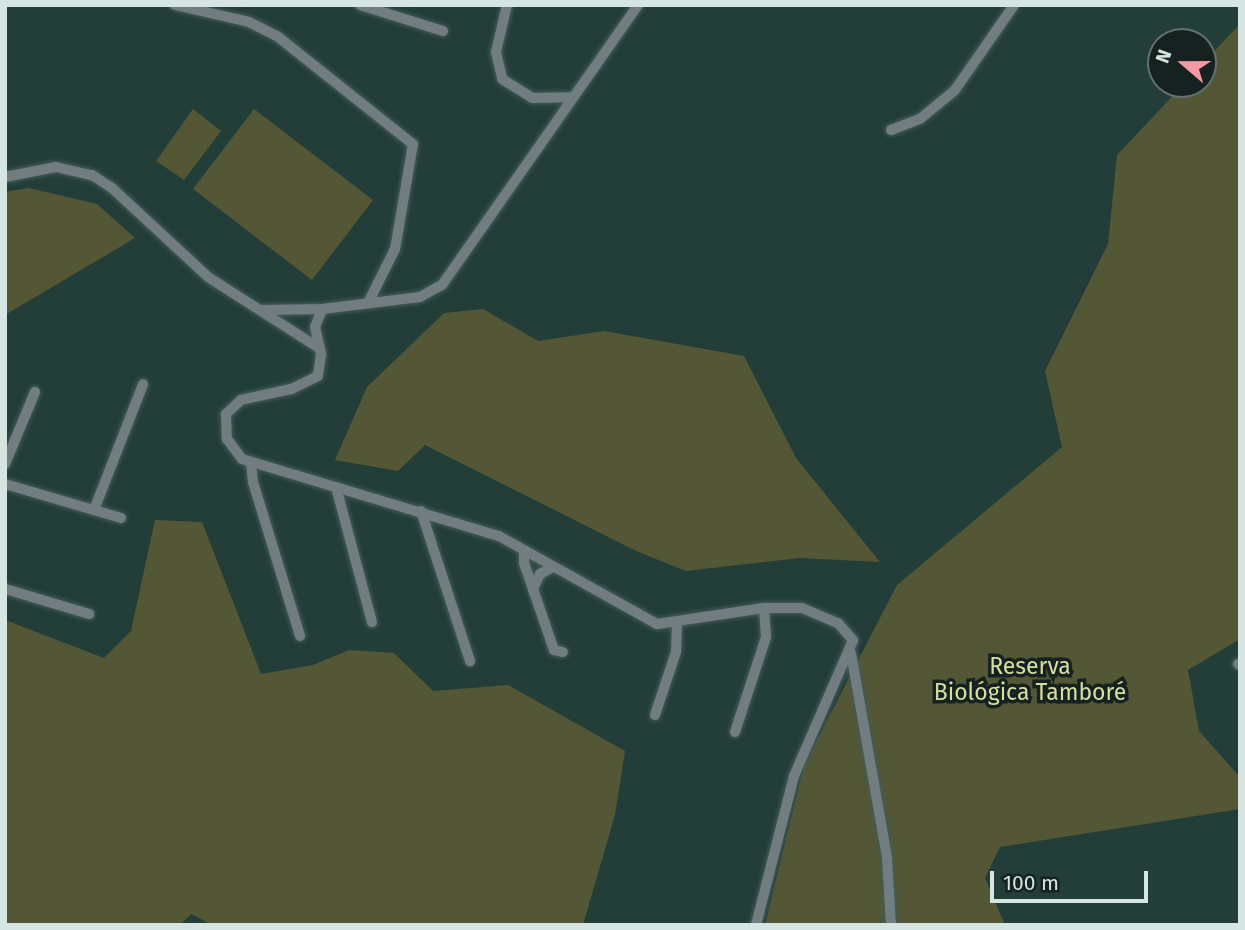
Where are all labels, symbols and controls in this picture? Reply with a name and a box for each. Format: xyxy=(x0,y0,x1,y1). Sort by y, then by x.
north arrow xyxy=(1147,28,1217,98)
text: N xyxy=(1151,46,1177,66)
park label: Reserva Biológica Tamboré xyxy=(934,652,1126,706)
scale bar xyxy=(993,856,1150,900)
text: 100 m xyxy=(1003,870,1059,896)

